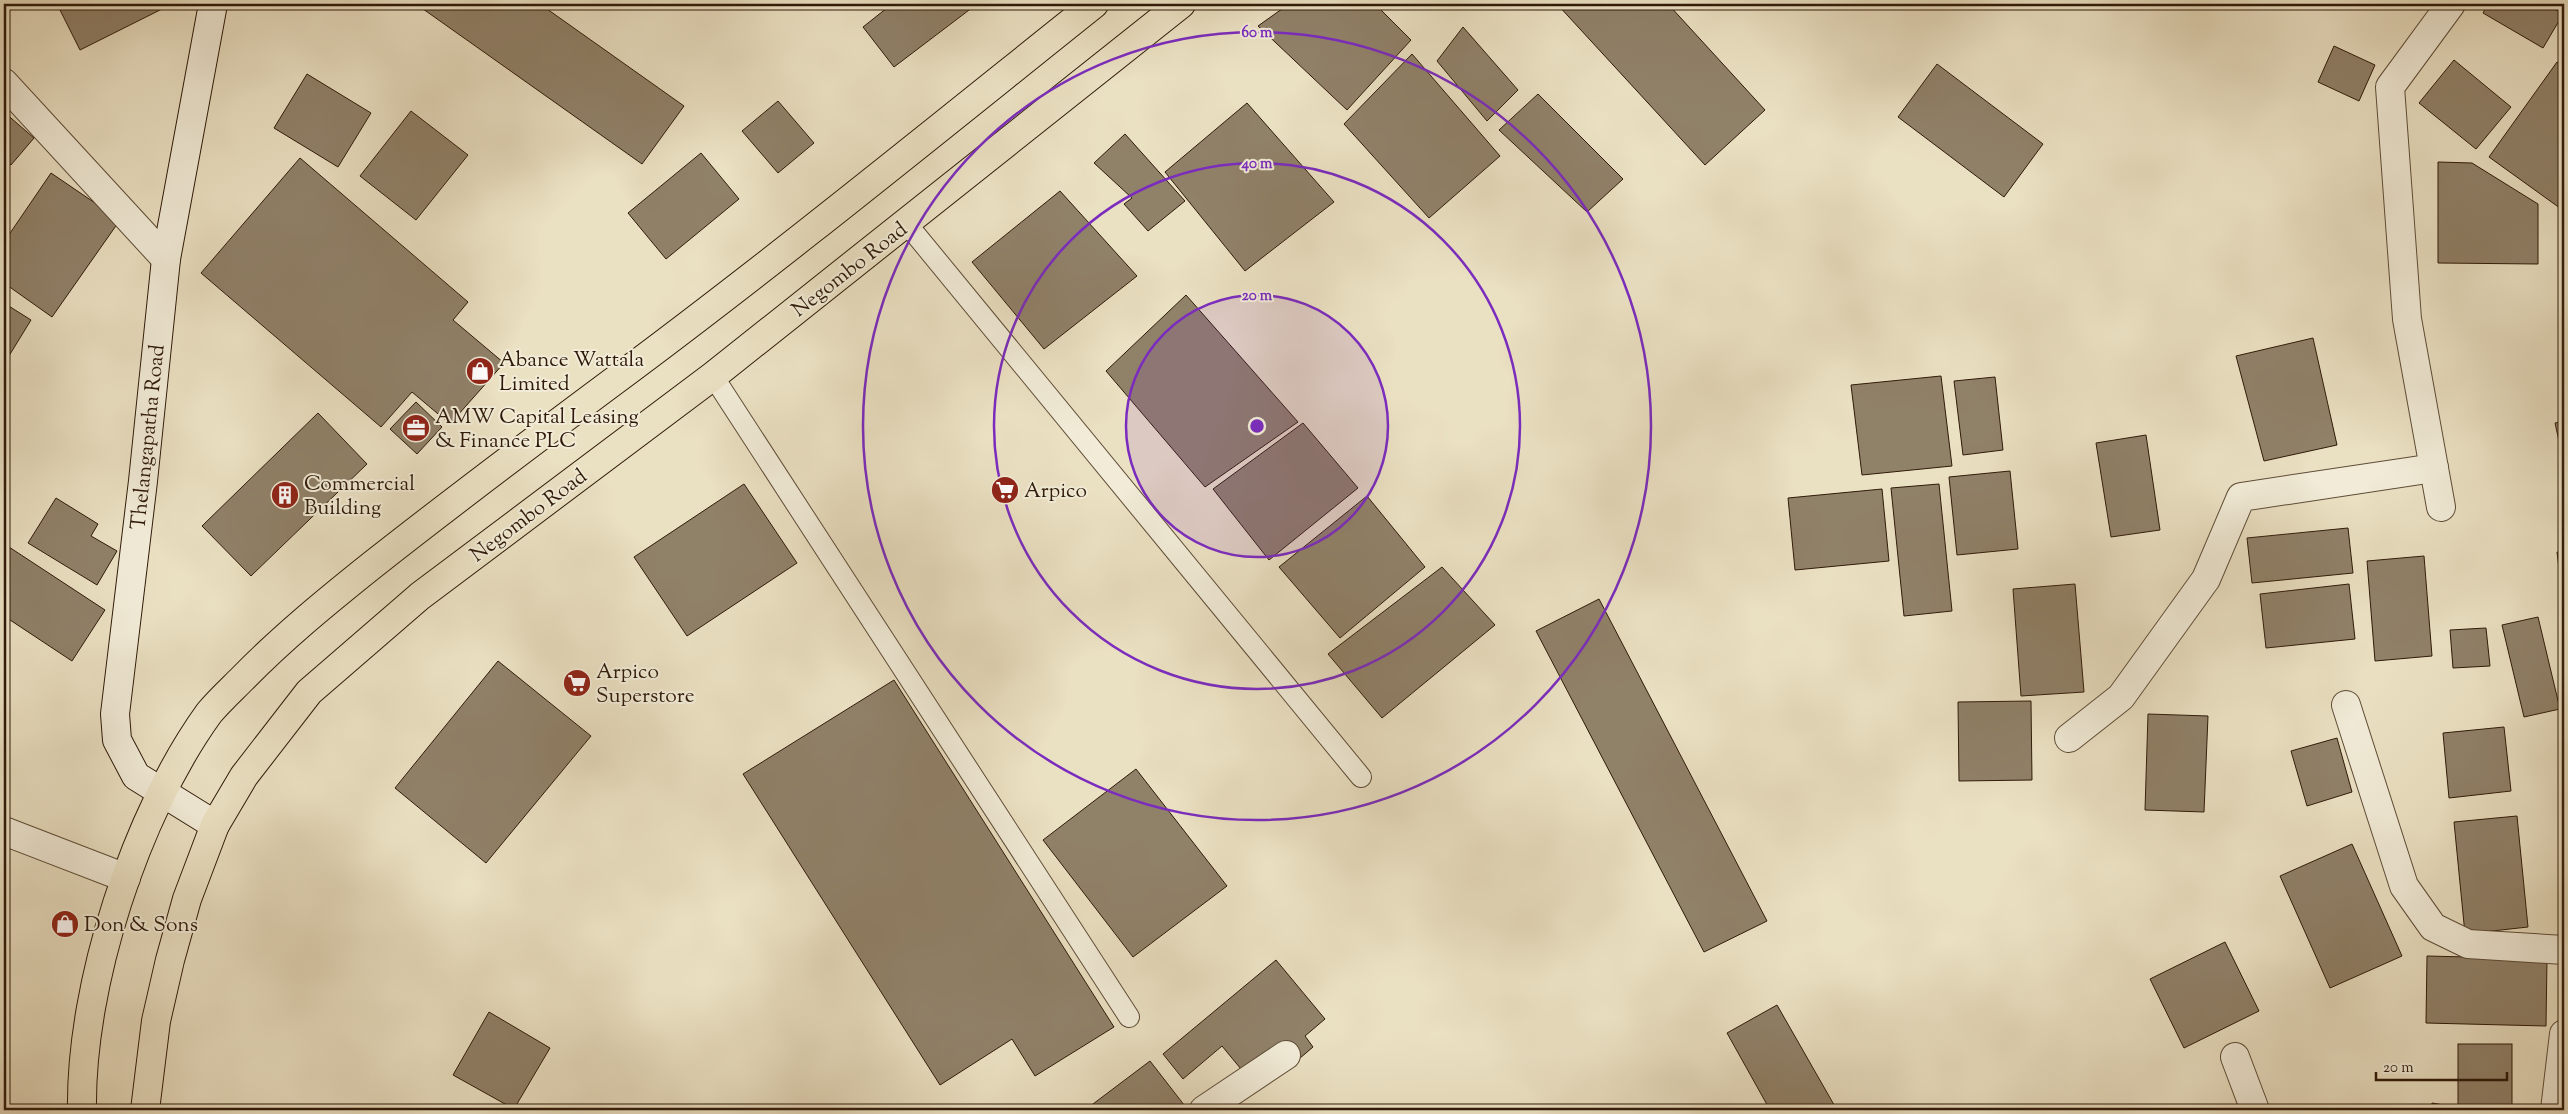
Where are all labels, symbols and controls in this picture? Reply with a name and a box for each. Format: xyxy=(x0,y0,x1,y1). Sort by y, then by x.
text: 60 m xyxy=(1242,23,1273,44)
text: 40 m xyxy=(1241,154,1273,175)
street label: Negombo Road xyxy=(786,216,915,325)
text: 20 m xyxy=(1242,286,1273,307)
street label: Thelangapatha Road xyxy=(124,343,174,531)
place label: Abance Wattala Limited xyxy=(499,346,644,400)
shop icon: Abance Wattala Limited xyxy=(465,356,495,386)
place label: AMW Capital Leasing & Finance PLC xyxy=(435,403,639,457)
office icon: AMW Capital Leasing & Finance PLC xyxy=(401,413,431,443)
centre of rings xyxy=(1248,417,1266,435)
street label: Negombo Road xyxy=(464,463,594,571)
place label: Commercial Building xyxy=(304,470,415,524)
supermarket icon: Arpico xyxy=(990,475,1020,505)
place label: Arpico xyxy=(1024,477,1087,507)
building icon: Commercial Building xyxy=(270,480,300,510)
place label: Arpico Superstore xyxy=(596,658,695,712)
supermarket icon: Arpico Superstore xyxy=(562,668,592,698)
shop icon: Don & Sons xyxy=(50,909,80,939)
place label: Don & Sons xyxy=(84,911,198,941)
scale bar xyxy=(2376,1049,2507,1081)
text: 20 m xyxy=(2383,1058,2414,1079)

